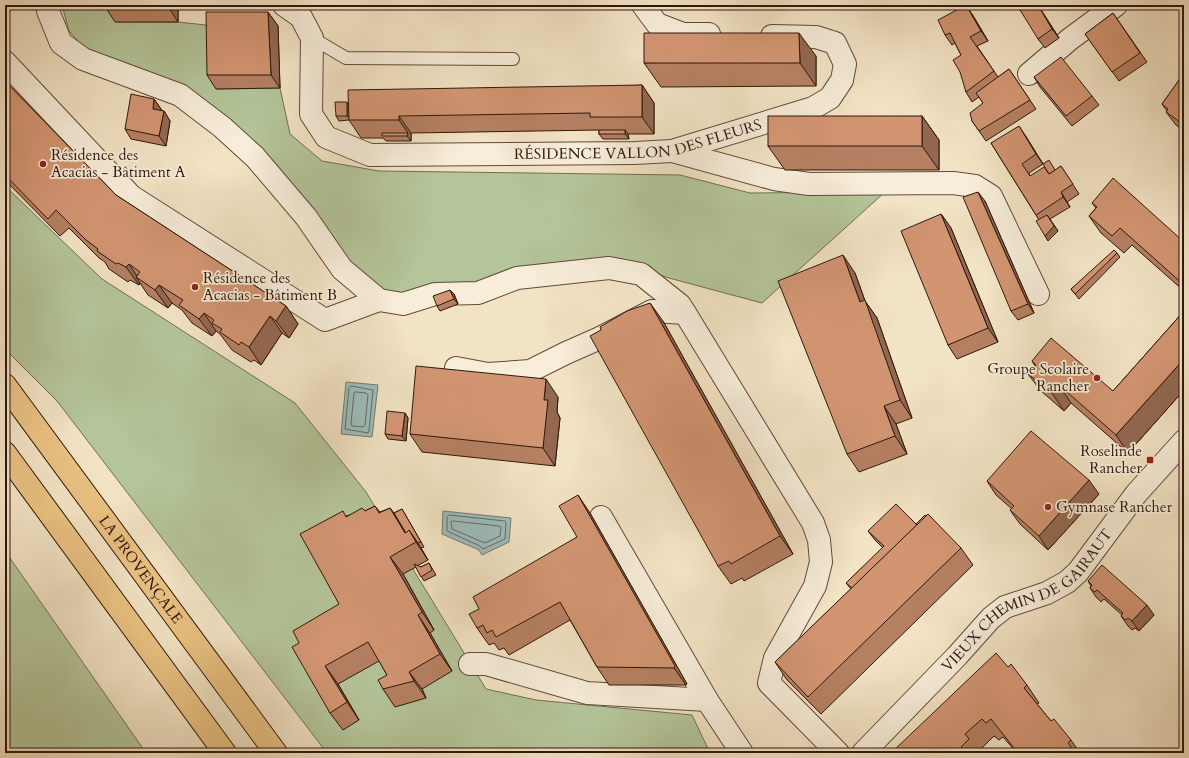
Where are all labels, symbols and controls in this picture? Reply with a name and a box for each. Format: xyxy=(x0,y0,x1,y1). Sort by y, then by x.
street label: RÉSIDENCE VALLON DES FLEURS xyxy=(514,114,764,164)
place label: Résidence des Acacias - Bâtiment A xyxy=(51,145,186,182)
marker: Résidence des Acacias - Bâtiment A xyxy=(38,159,48,169)
place label: Résidence des Acacias - Bâtiment B xyxy=(203,268,337,305)
marker: Résidence des Acacias - Bâtiment B xyxy=(190,282,200,292)
place label: Groupe Scolaire Rancher xyxy=(987,359,1090,396)
marker: Groupe Scolaire Rancher xyxy=(1092,373,1102,383)
place label: Roselinde Rancher xyxy=(1080,441,1143,478)
marker: Roselinde Rancher xyxy=(1145,455,1155,465)
place label: Gymnase Rancher xyxy=(1056,497,1173,517)
marker: Gymnase Rancher xyxy=(1043,502,1053,512)
street label: LA PROVENÇALE xyxy=(94,511,187,628)
street label: VIEUX CHEMIN DE GAIRAUT xyxy=(937,525,1117,676)

